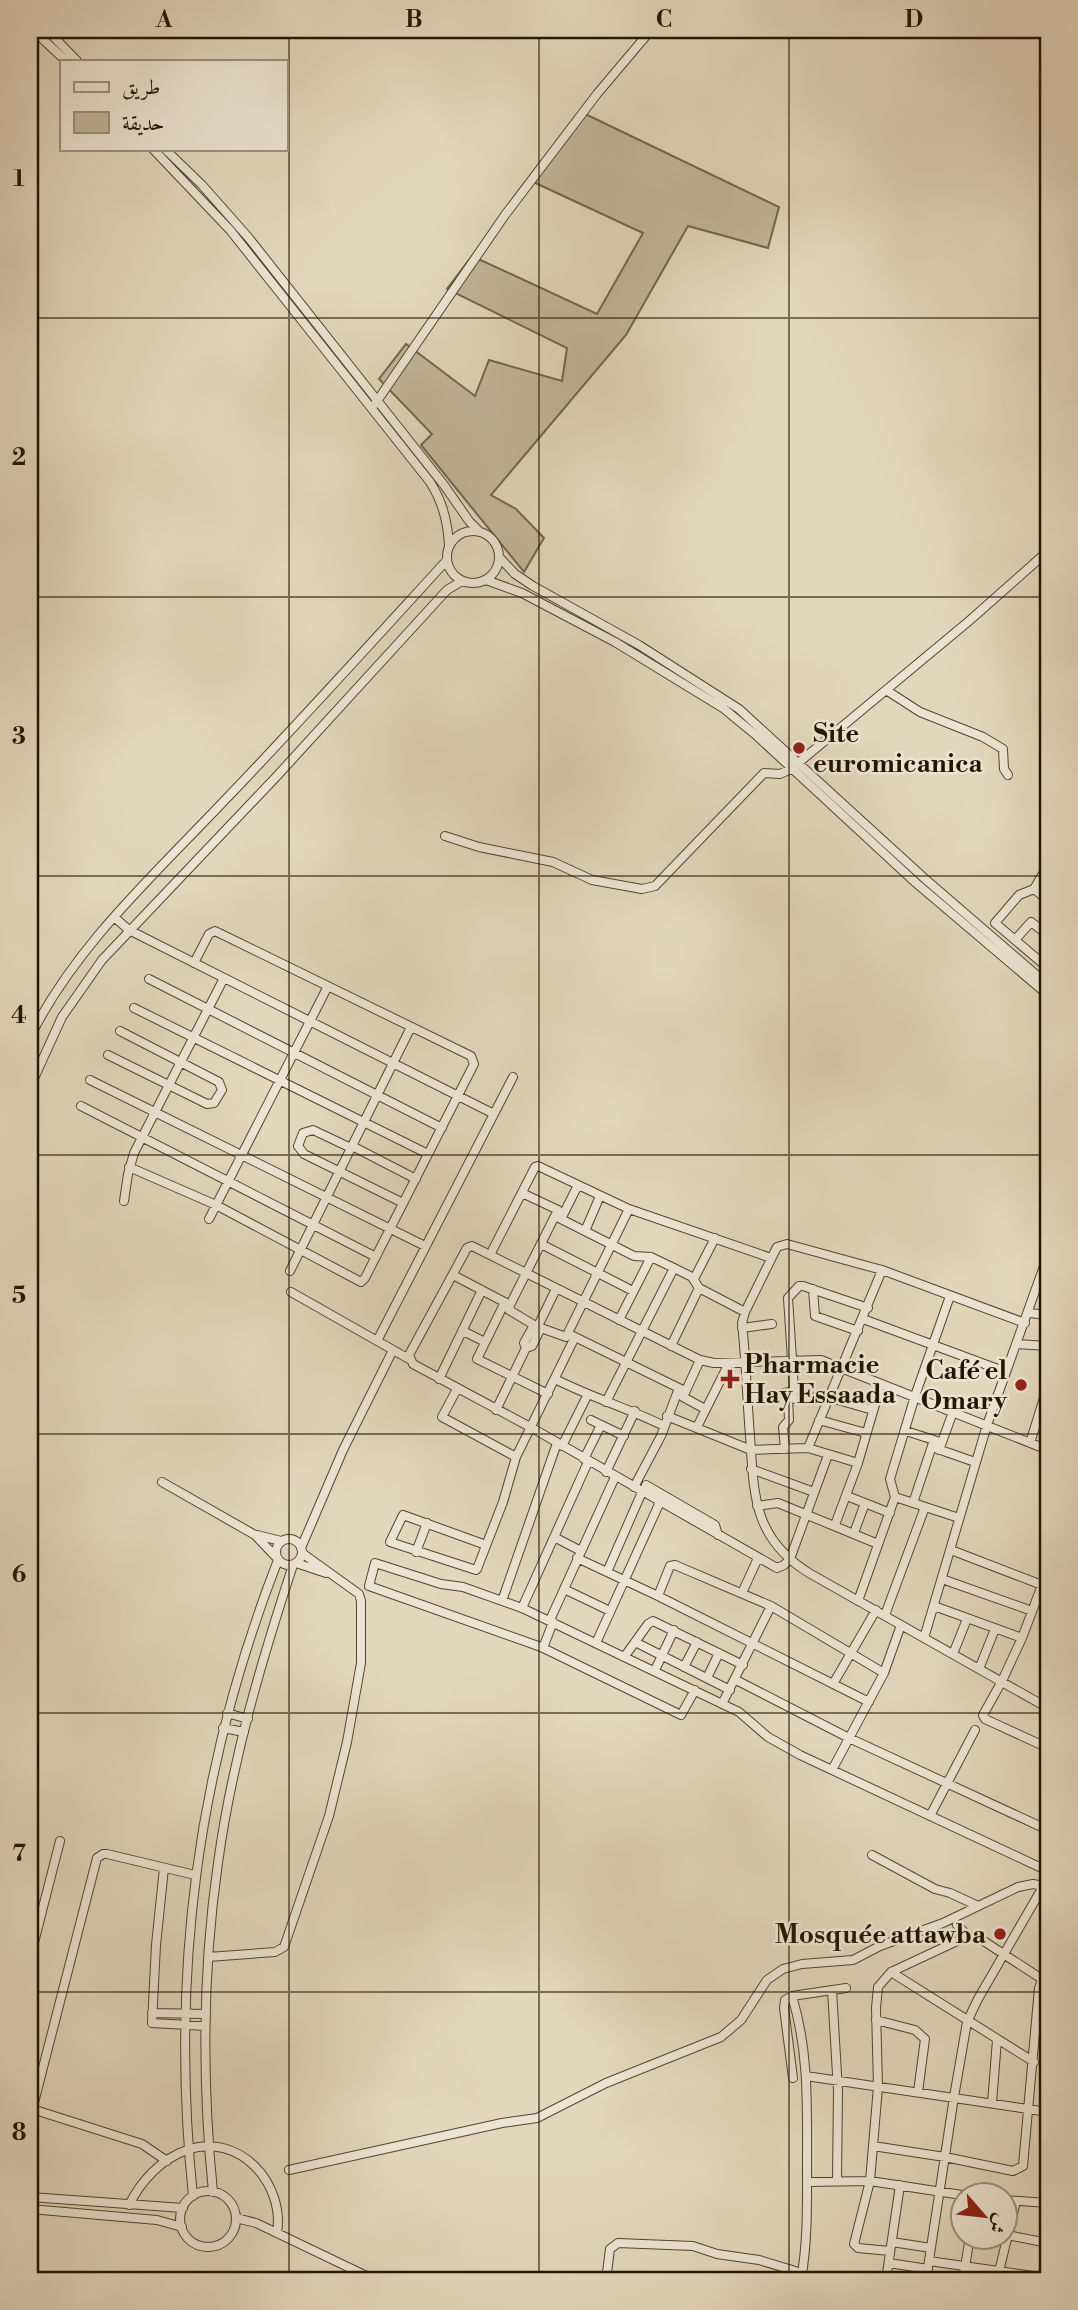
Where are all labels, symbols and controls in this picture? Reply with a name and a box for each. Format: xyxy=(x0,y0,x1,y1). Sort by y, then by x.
text: A xyxy=(155,6,173,34)
text: B xyxy=(405,6,423,34)
text: C xyxy=(656,6,672,34)
text: D xyxy=(905,6,923,34)
legend xyxy=(60,60,287,150)
text: طريق xyxy=(122,75,160,101)
text: حديقة xyxy=(122,111,165,137)
text: 1 xyxy=(13,165,25,193)
text: 2 xyxy=(12,444,26,472)
place label: Site euromicanica xyxy=(813,718,983,780)
text: 3 xyxy=(12,723,26,751)
marker: Site euromicanica xyxy=(791,740,807,756)
text: 4 xyxy=(11,1002,27,1030)
text: 5 xyxy=(12,1282,26,1310)
place label: Pharmacie Hay Essaada xyxy=(744,1349,897,1411)
place label: Café el Omary xyxy=(921,1355,1008,1417)
marker: Pharmacie Hay Essaada xyxy=(722,1371,738,1387)
marker: Café el Omary xyxy=(1013,1377,1029,1393)
text: 6 xyxy=(12,1561,26,1589)
text: 7 xyxy=(12,1840,26,1868)
place label: Mosquée attawba xyxy=(775,1919,987,1951)
marker: Mosquée attawba xyxy=(992,1926,1008,1942)
text: 8 xyxy=(12,2119,26,2147)
north arrow xyxy=(948,2180,1018,2250)
text: ش xyxy=(983,2210,1013,2237)

